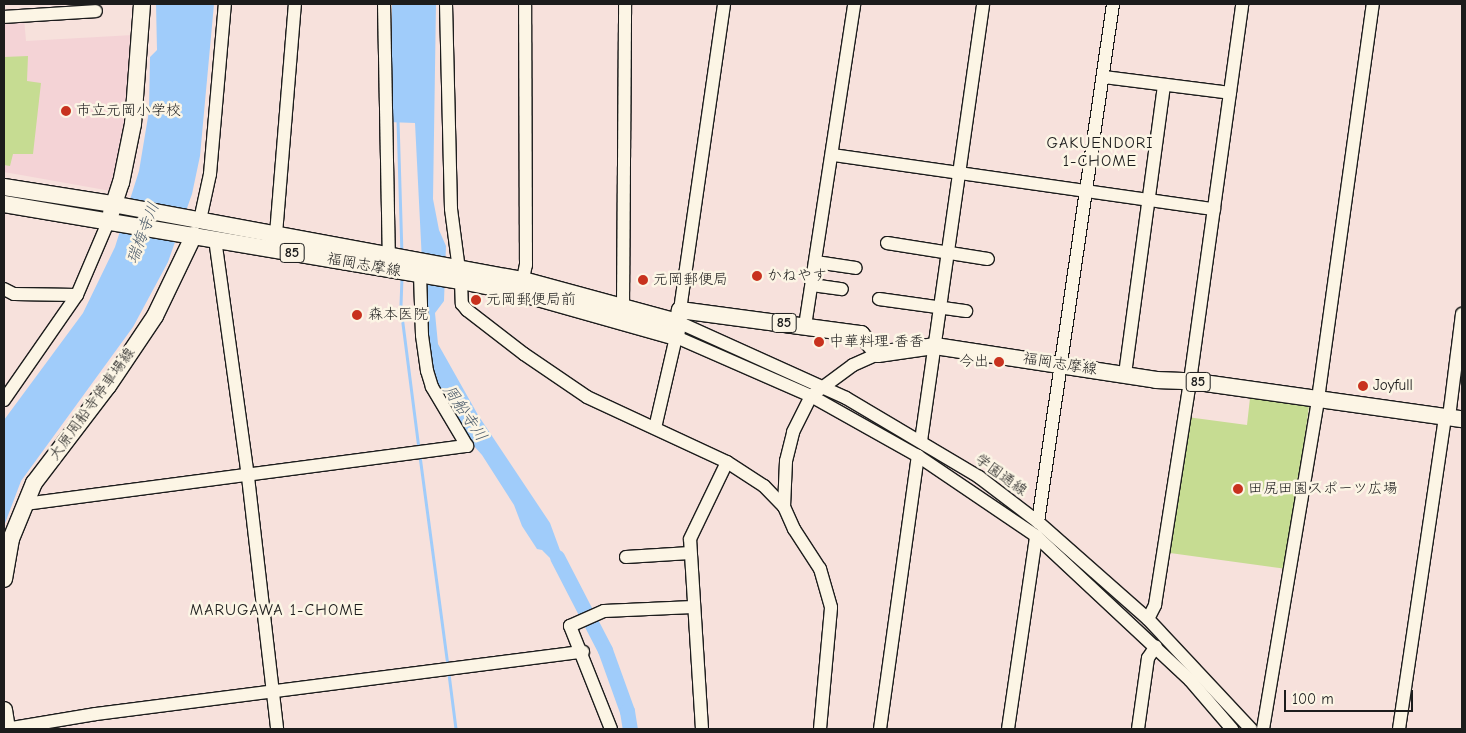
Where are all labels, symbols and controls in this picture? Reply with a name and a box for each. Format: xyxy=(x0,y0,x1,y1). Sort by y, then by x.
place label: 市立元岡小学校 xyxy=(76,102,181,120)
marker: 市立元岡小学校 xyxy=(60,105,72,117)
district label: GAKUENDORI 1-CHOME xyxy=(1045,133,1155,171)
water label: 瑞梅寺川 xyxy=(123,200,163,266)
road number: 85 xyxy=(280,242,304,264)
street label: 福岡志摩線 xyxy=(326,250,402,280)
place label: かねやす xyxy=(767,267,827,285)
marker: かねやす xyxy=(751,270,763,282)
place label: 元岡郵便局 xyxy=(653,271,728,289)
marker: 元岡郵便局 xyxy=(637,274,649,286)
place label: 元岡郵便局前 xyxy=(486,291,576,309)
marker: 元岡郵便局前 xyxy=(470,294,482,306)
place label: 森本医院 xyxy=(368,306,428,324)
marker: 森本医院 xyxy=(350,308,364,322)
road number: 85 xyxy=(772,312,796,334)
place label: 中華料理 香香 xyxy=(829,333,924,351)
marker: 中華料理 香香 xyxy=(813,336,825,348)
street label: 大原周船寺停車場線 xyxy=(45,344,139,464)
street label: 福岡志摩線 xyxy=(1022,349,1098,379)
place label: 今出 xyxy=(959,353,989,371)
marker: 今出 xyxy=(993,356,1005,368)
road number: 85 xyxy=(1186,371,1210,394)
place label: Joyfull xyxy=(1373,377,1413,395)
marker: Joyfull xyxy=(1357,380,1369,392)
water label: 周船寺川 xyxy=(439,381,491,445)
street label: 学園通線 xyxy=(971,450,1031,500)
place label: 田尻田園スポーツ広場 xyxy=(1248,480,1398,498)
marker: 田尻田園スポーツ広場 xyxy=(1232,483,1244,495)
district label: MARUGAWA 1-CHOME xyxy=(188,600,366,620)
scale bar xyxy=(1286,680,1415,712)
text: 100 m xyxy=(1292,690,1334,708)

